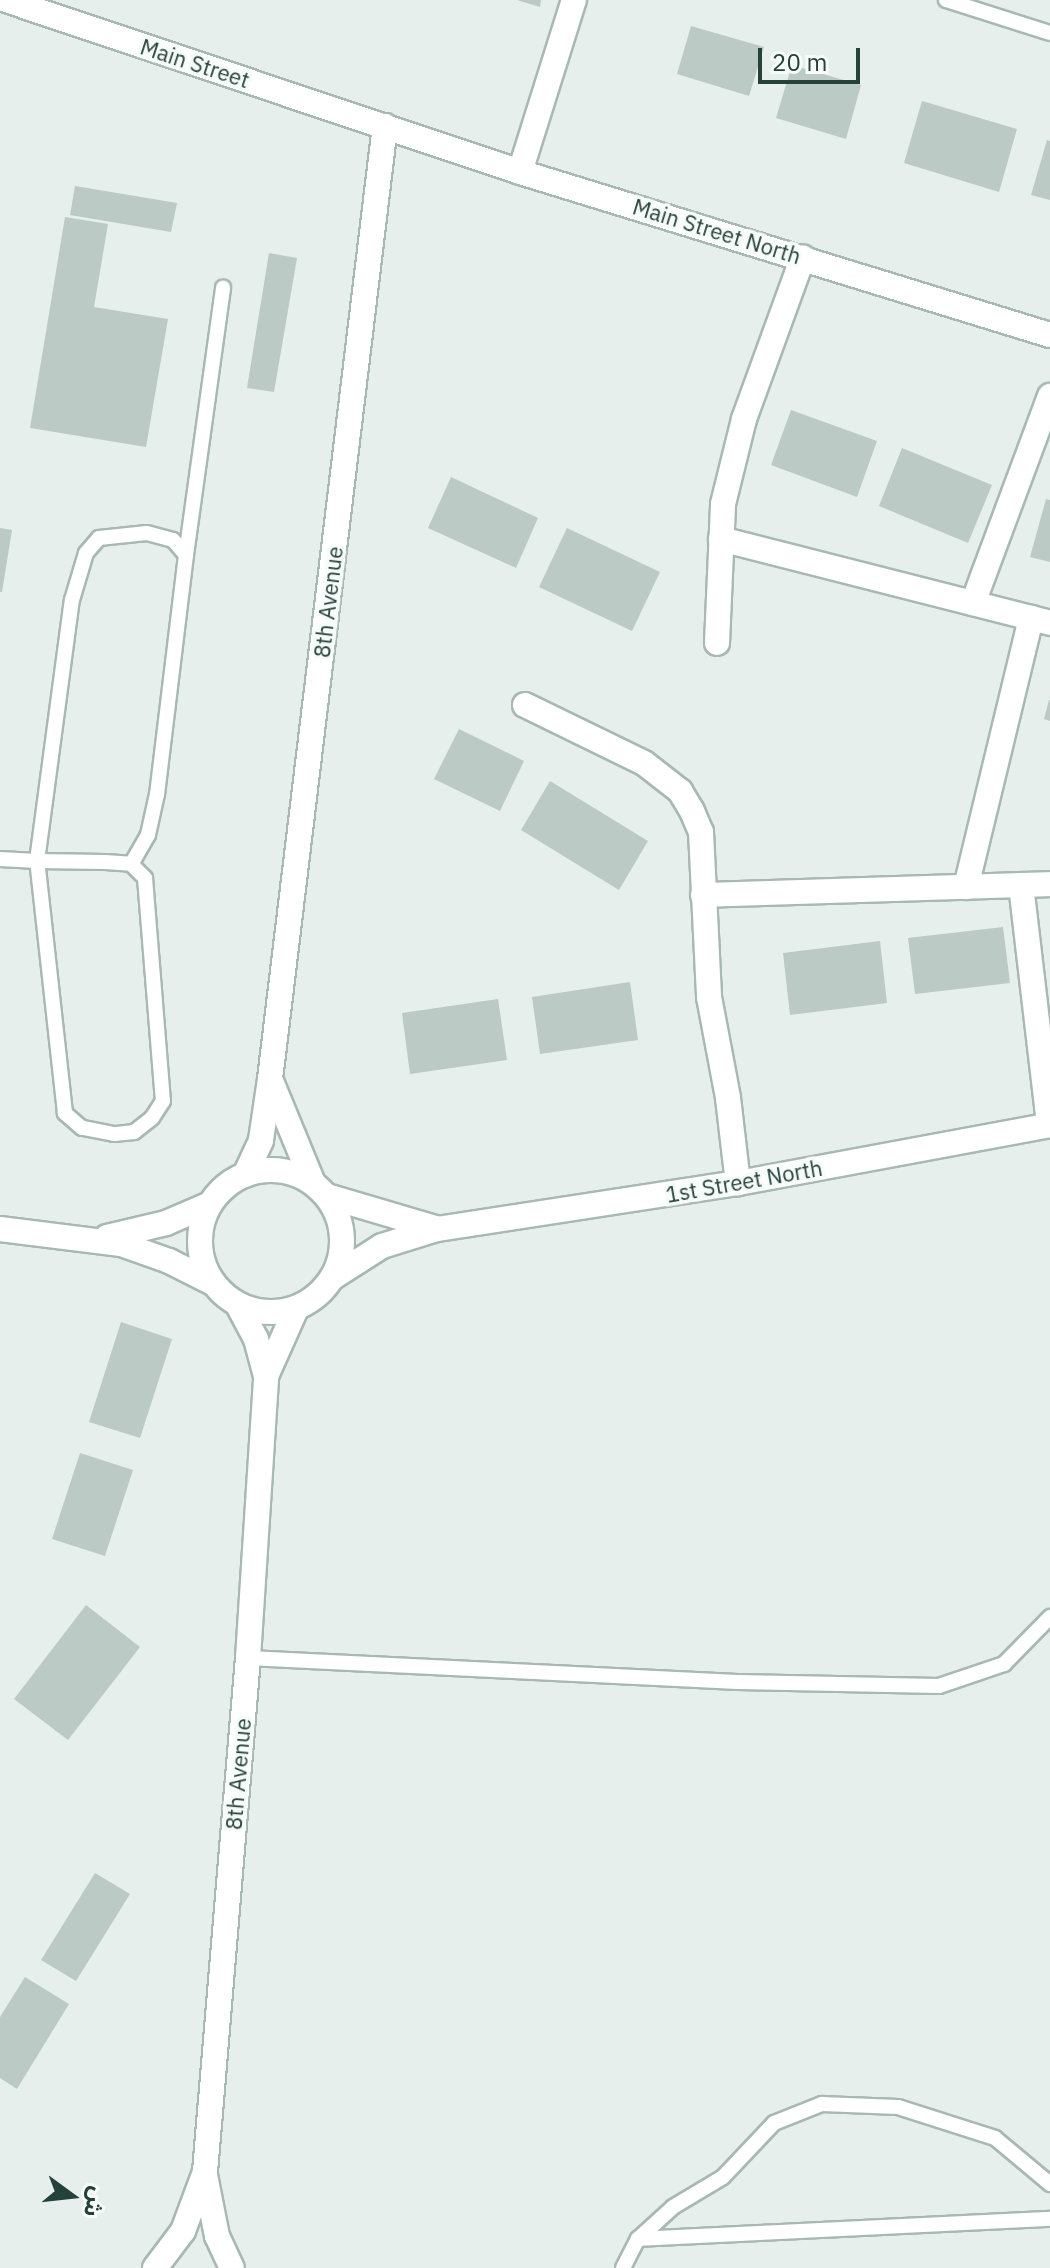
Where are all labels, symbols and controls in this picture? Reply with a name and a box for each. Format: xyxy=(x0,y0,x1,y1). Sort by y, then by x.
scale bar xyxy=(762,32,864,82)
street label: Main Street xyxy=(137,33,253,93)
text: 20 m xyxy=(772,46,827,78)
street label: Main Street North xyxy=(630,193,804,269)
street label: 8th Avenue xyxy=(308,545,348,659)
street label: 1st Street North xyxy=(664,1154,824,1208)
street label: 8th Avenue xyxy=(220,1717,256,1831)
north arrow xyxy=(32,2156,112,2236)
text: ش xyxy=(78,2184,114,2221)

